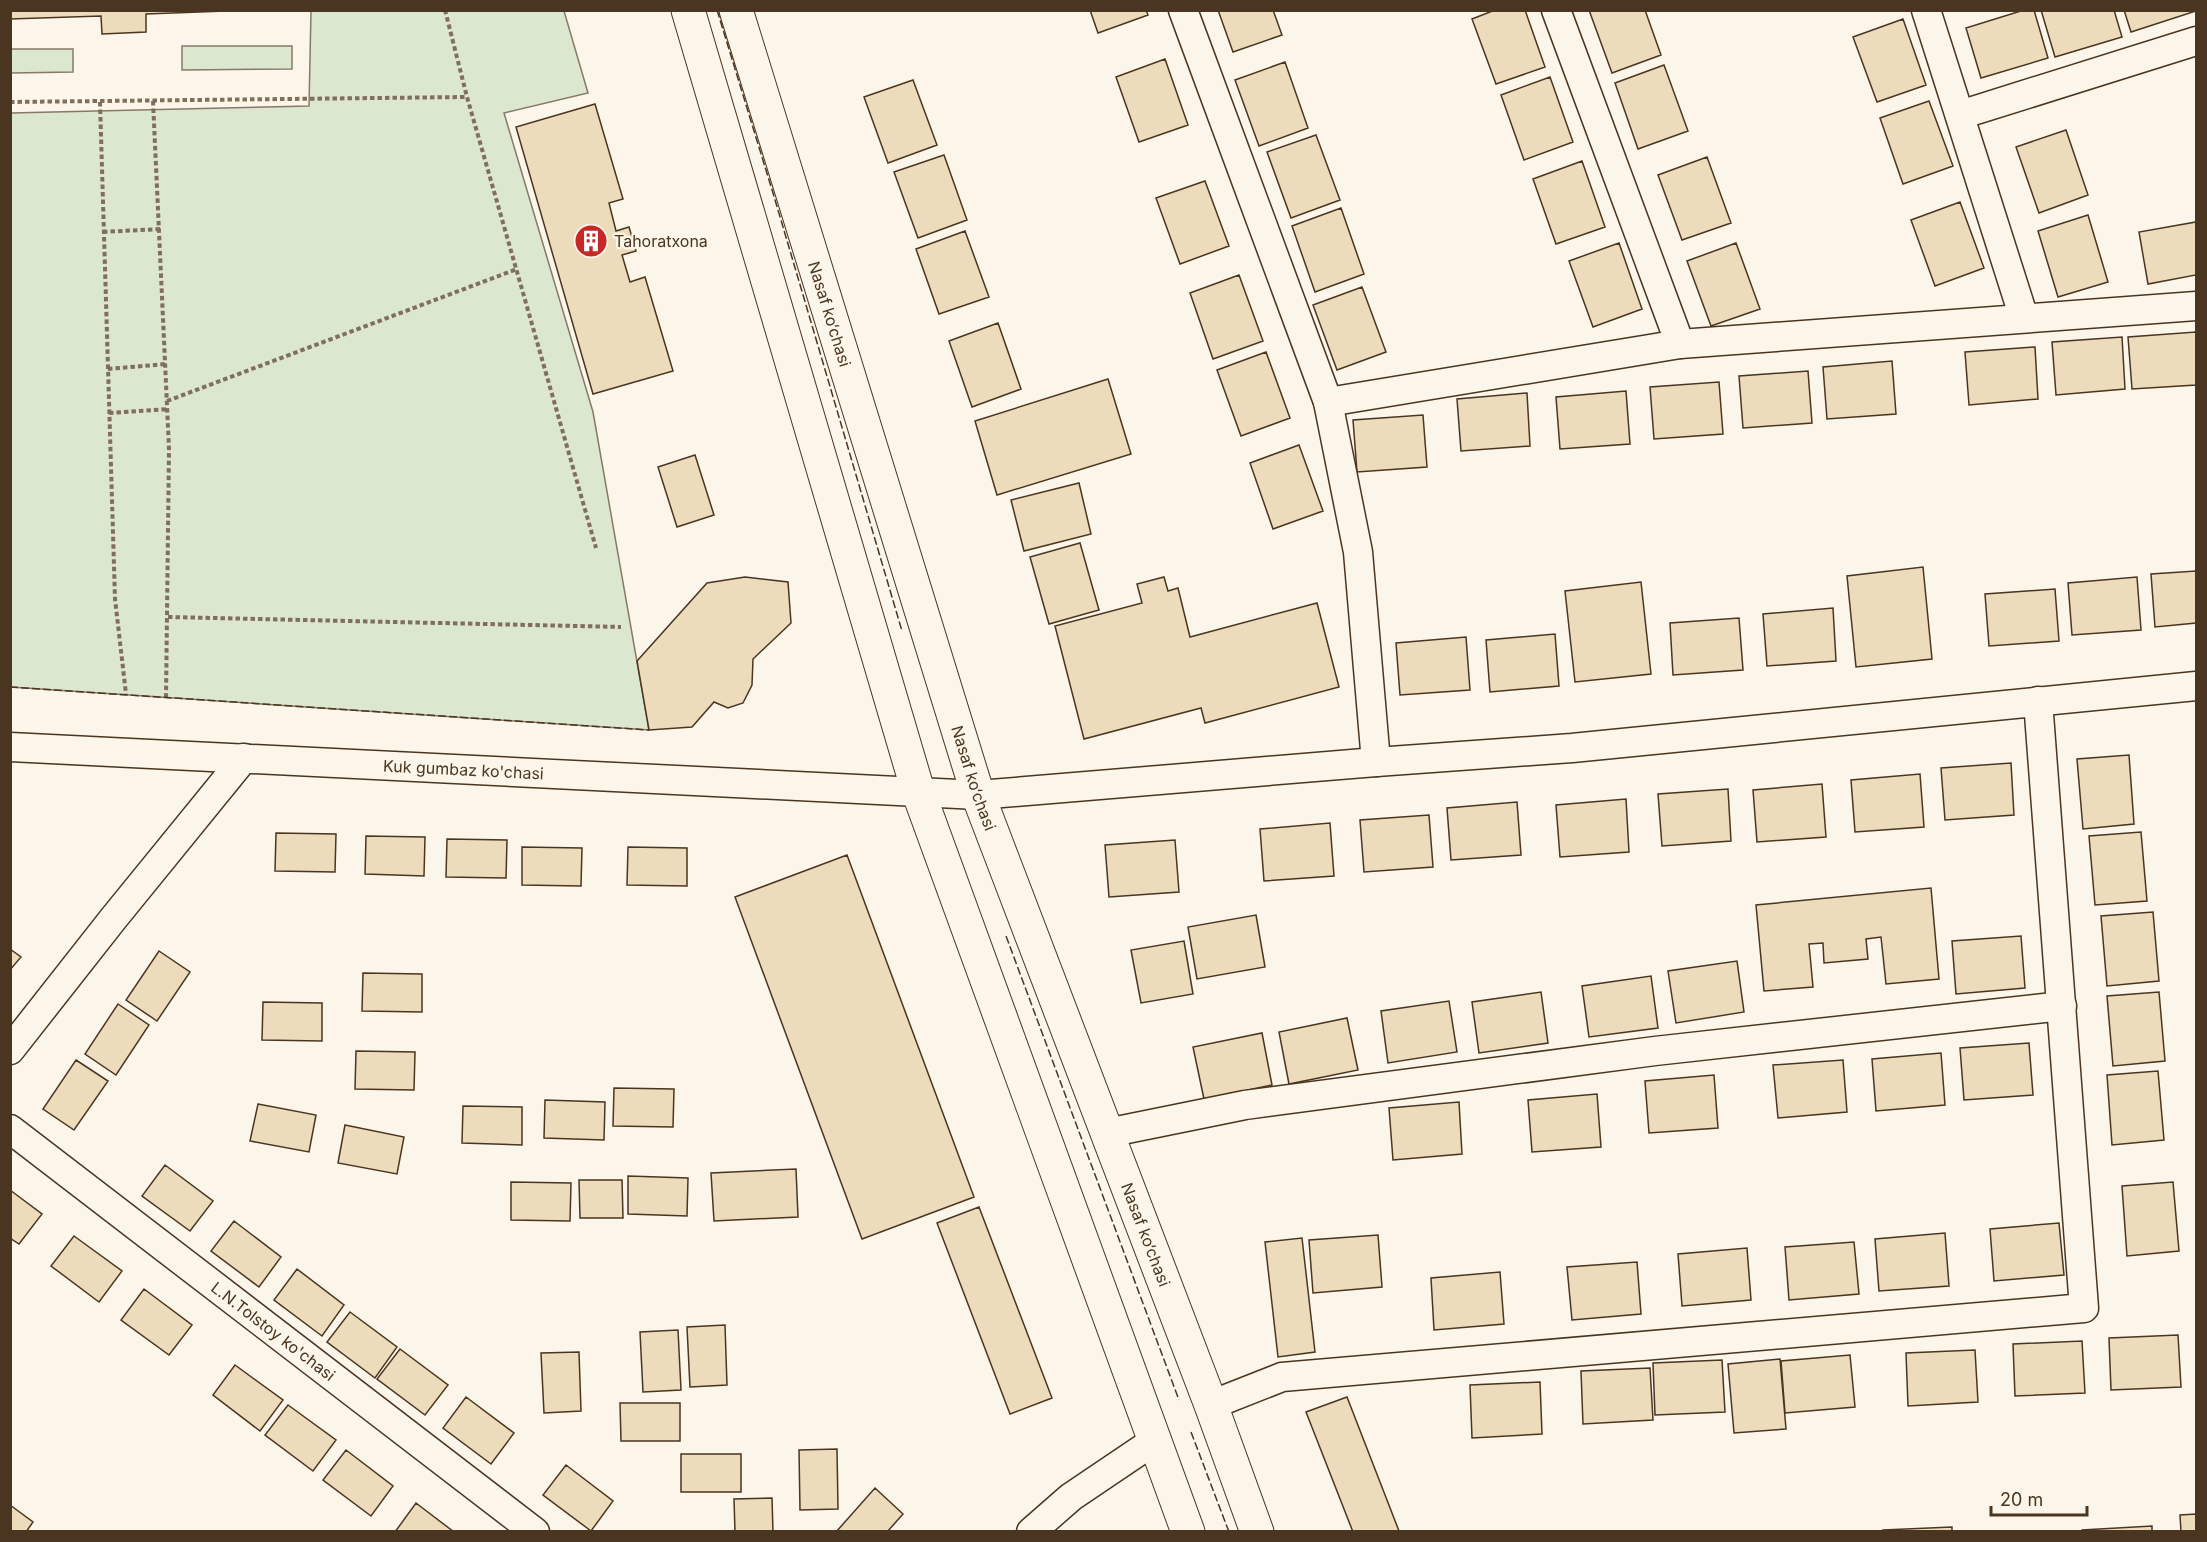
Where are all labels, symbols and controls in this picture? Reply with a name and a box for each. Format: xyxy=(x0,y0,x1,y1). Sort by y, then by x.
building icon: Tahoratxona xyxy=(573,223,609,259)
place label: Tahoratxona xyxy=(614,231,708,251)
street label: Nasaf ko‘chasi xyxy=(804,259,855,369)
street label: Nasaf ko‘chasi xyxy=(947,723,1001,833)
street label: Kuk gumbaz ko'chasi xyxy=(383,756,544,783)
street label: Nasaf ko‘chasi xyxy=(1117,1180,1175,1289)
street label: L.N.Tolstoy ko'chasi xyxy=(207,1277,339,1385)
scale bar xyxy=(1991,1479,2087,1517)
text: 20 m xyxy=(2000,1489,2043,1510)

